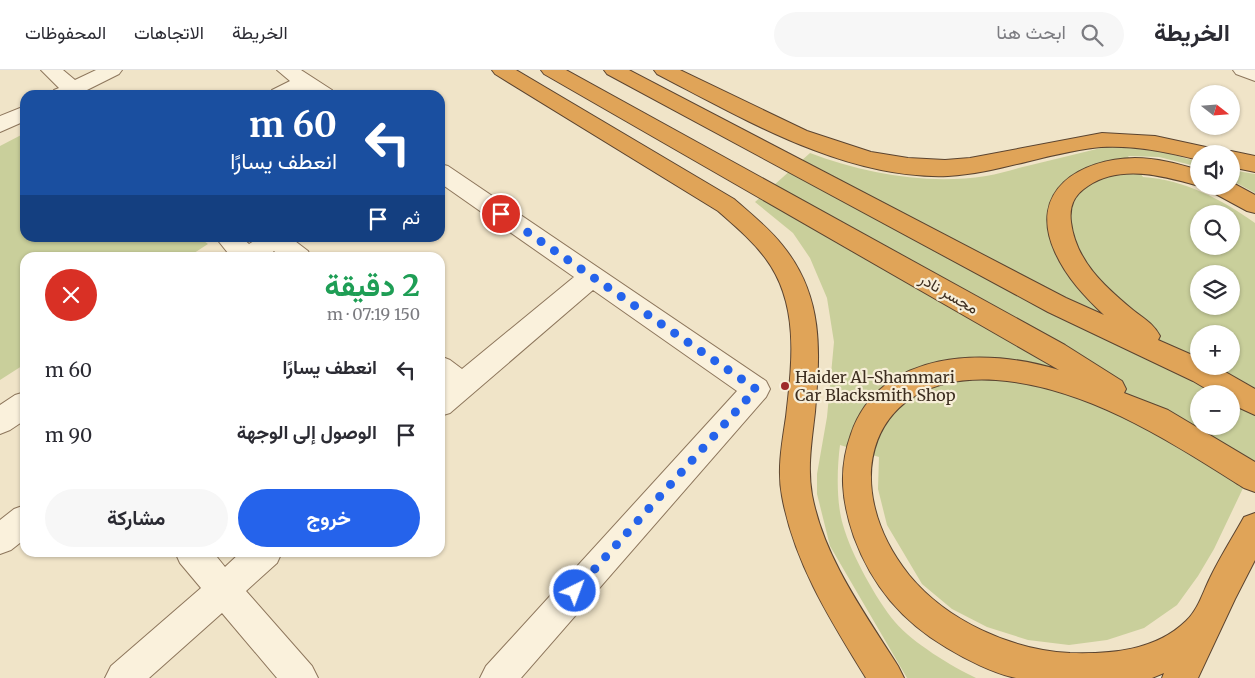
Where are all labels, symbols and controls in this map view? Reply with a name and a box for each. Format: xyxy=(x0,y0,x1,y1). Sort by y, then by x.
search box xyxy=(774,12,1124,57)
text: الخريطة xyxy=(1154,17,1230,48)
text: ابحث هنا xyxy=(996,20,1066,44)
text: المحفوظات xyxy=(25,21,106,44)
text: الاتجاهات xyxy=(134,21,204,44)
text: الخريطة xyxy=(232,21,288,44)
icon: search xyxy=(1078,21,1106,49)
north arrow xyxy=(1190,85,1240,135)
map controls xyxy=(1190,85,1240,435)
text: 60 m xyxy=(249,103,337,147)
icon: left xyxy=(355,110,420,175)
button: sound xyxy=(1190,145,1240,195)
text: انعطف يسارًا xyxy=(230,147,337,175)
pin xyxy=(480,193,522,235)
icon: arrive xyxy=(487,200,515,228)
icon: arrive xyxy=(364,205,392,233)
text: ثم xyxy=(402,205,420,229)
button: search xyxy=(1190,205,1240,255)
button: layers xyxy=(1190,265,1240,315)
text: 2 دقيقة xyxy=(325,266,420,304)
street label: مجسر نادر xyxy=(915,268,982,319)
button: close xyxy=(45,269,97,321)
text: 150 m · 07:19 xyxy=(327,304,420,324)
button: + xyxy=(1190,325,1240,375)
text: انعطف يسارًا xyxy=(283,355,377,379)
icon: left xyxy=(392,356,420,384)
text: 60 m xyxy=(45,358,92,382)
place label: Haider Al-Shammari Car Blacksmith Shop xyxy=(795,367,956,405)
marker: Haider Al-Shammari Car Blacksmith Shop xyxy=(779,380,791,392)
button: − xyxy=(1190,385,1240,435)
text: الوصول إلى الوجهة xyxy=(237,420,377,444)
icon: arrive xyxy=(392,421,420,449)
text: 90 m xyxy=(45,423,92,447)
button: مشاركة xyxy=(45,489,228,547)
button: خروج xyxy=(238,489,420,547)
position arrow xyxy=(548,564,600,616)

